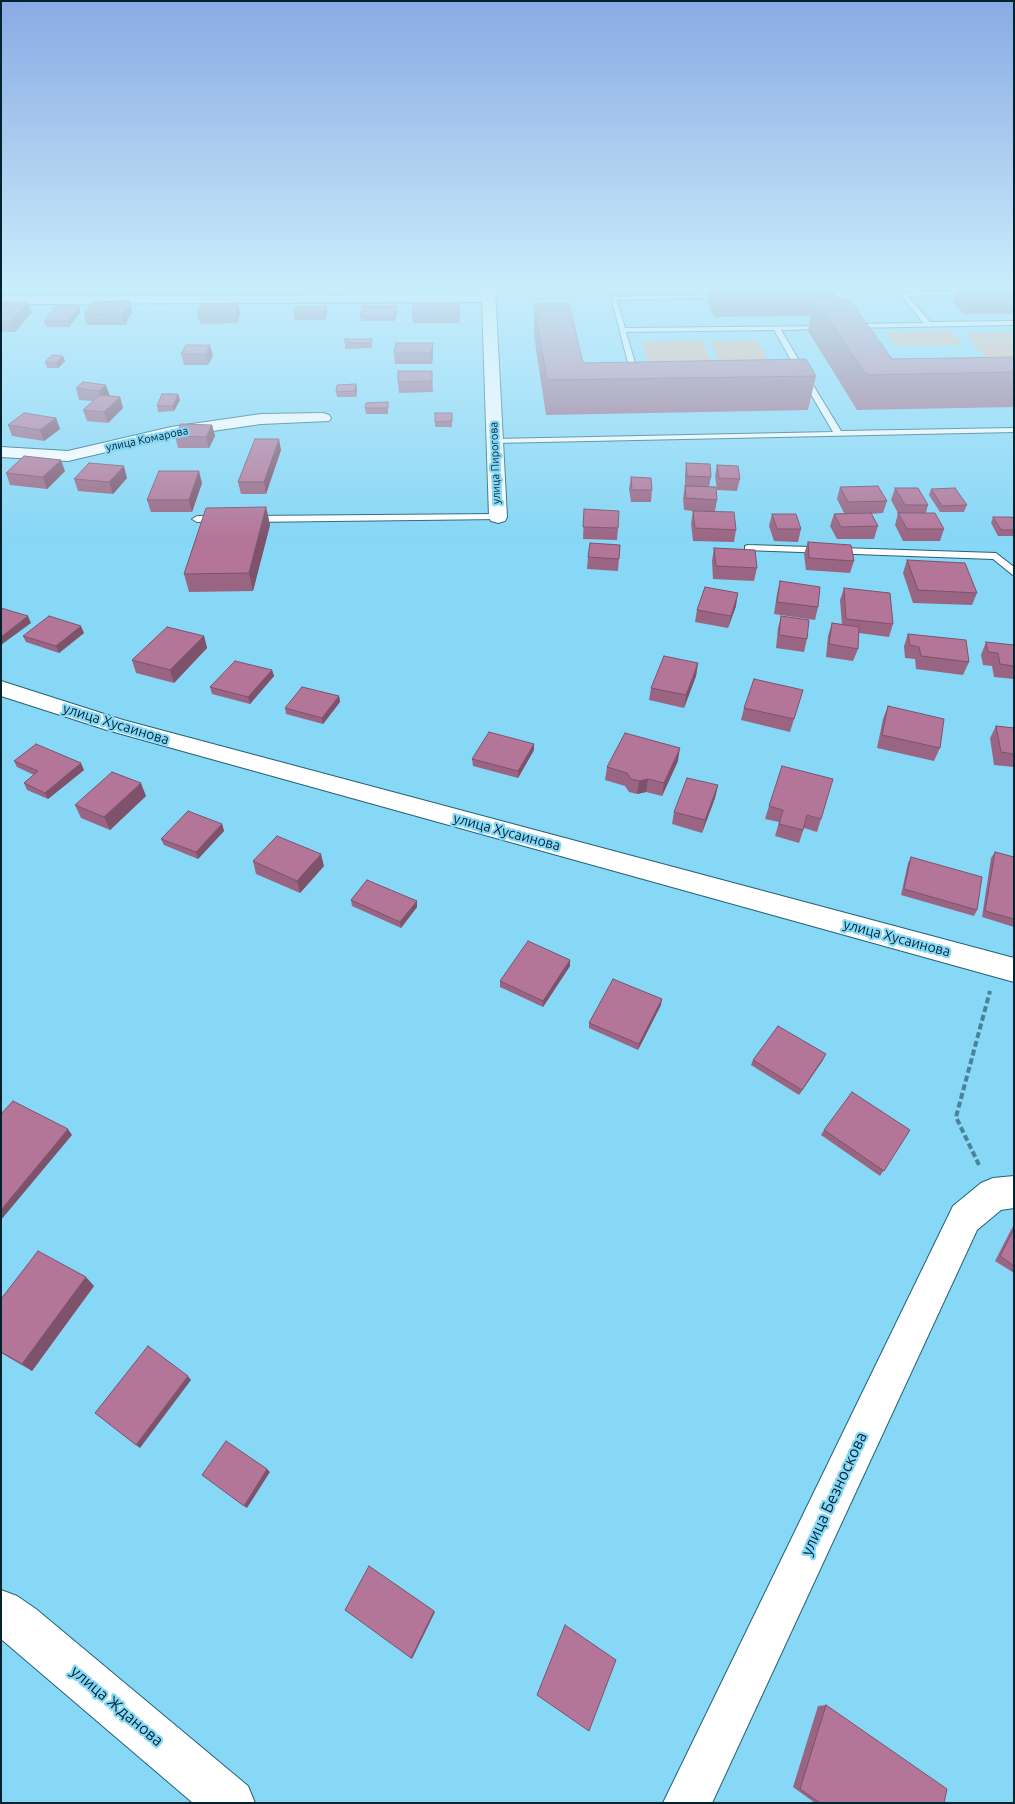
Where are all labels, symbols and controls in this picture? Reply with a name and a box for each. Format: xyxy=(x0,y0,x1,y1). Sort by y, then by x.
street label: улица Пирогова xyxy=(487,422,503,504)
street label: улица Комарова xyxy=(105,424,189,454)
street label: улица Хусаинова xyxy=(61,700,171,748)
street label: улица Хусаинова xyxy=(452,810,562,854)
street label: улица Хусаинова xyxy=(842,916,952,960)
street label: улица Безноскова xyxy=(797,1429,871,1559)
street label: улица Жданова xyxy=(67,1662,167,1750)

